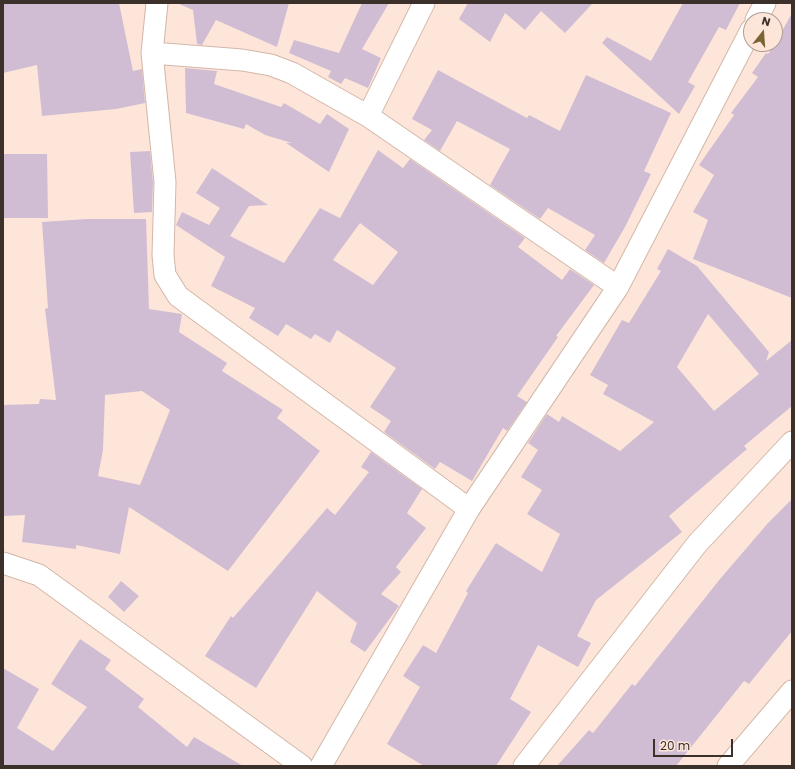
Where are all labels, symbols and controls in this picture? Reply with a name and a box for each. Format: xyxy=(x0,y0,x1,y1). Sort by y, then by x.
north arrow xyxy=(743,12,783,52)
text: N xyxy=(760,13,773,30)
scale bar xyxy=(655,731,735,757)
text: 20 m xyxy=(660,737,690,754)

